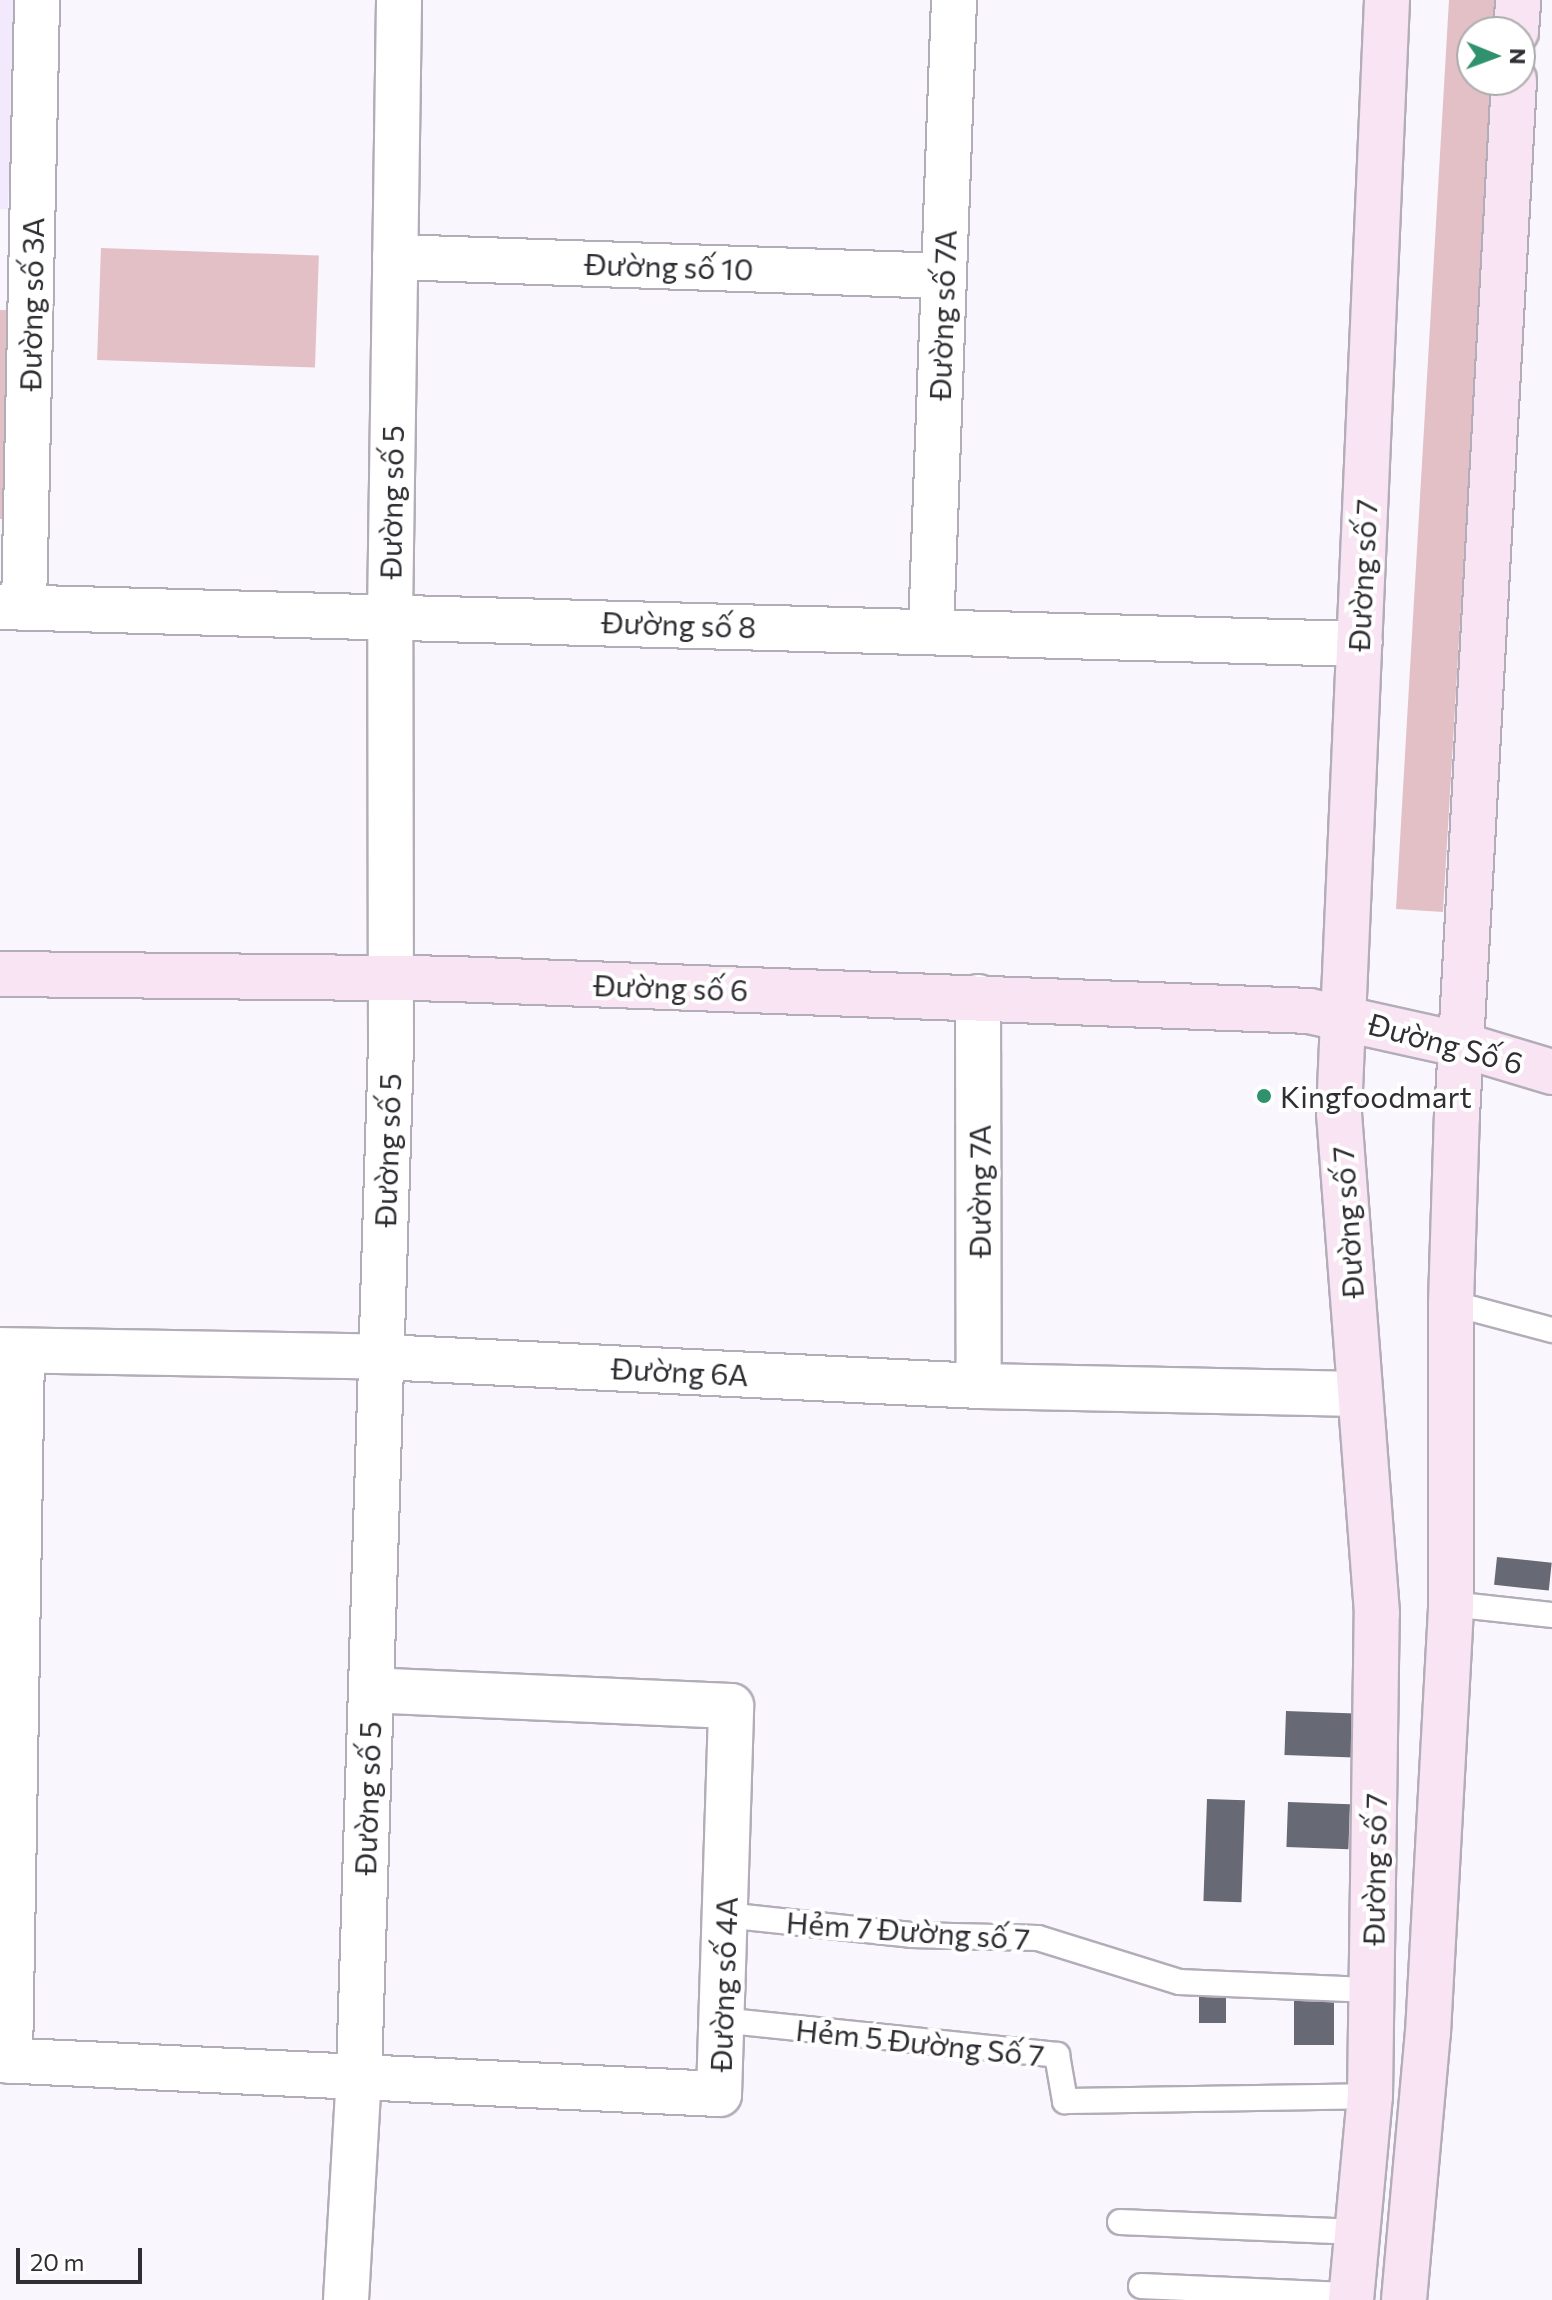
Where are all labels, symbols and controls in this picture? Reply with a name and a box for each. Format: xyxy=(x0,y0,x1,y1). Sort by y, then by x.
north arrow xyxy=(1456,16,1536,96)
text: N xyxy=(1505,48,1532,65)
street label: Đường số 3A xyxy=(11,217,51,391)
street label: Đường số 7A xyxy=(921,229,963,401)
street label: Đường số 10 xyxy=(584,245,754,287)
street label: Đường số 5 xyxy=(372,425,410,579)
street label: Đường số 7 xyxy=(1340,498,1384,652)
street label: Đường số 8 xyxy=(601,603,757,645)
street label: Đường số 6 xyxy=(593,966,749,1008)
street label: Đường Số 6 xyxy=(1365,1005,1527,1081)
street label: Đường số 5 xyxy=(366,1073,408,1227)
place label: Kingfoodmart xyxy=(1280,1078,1472,1114)
marker: Kingfoodmart xyxy=(1255,1087,1273,1105)
street label: Đường 7A xyxy=(961,1124,997,1258)
street label: Đường số 7 xyxy=(1324,1145,1370,1299)
street label: Đường 6A xyxy=(610,1349,750,1393)
street label: Đường số 5 xyxy=(346,1721,388,1875)
street label: Đường số 7 xyxy=(1355,1792,1393,1946)
street label: Đường số 4A xyxy=(702,1896,744,2072)
street label: Hẻm 7 Đường số 7 xyxy=(785,1904,1031,1956)
street label: Hẻm 5 Đường Số 7 xyxy=(794,2011,1046,2073)
scale bar xyxy=(20,2232,146,2282)
text: 20 m xyxy=(30,2247,84,2276)

